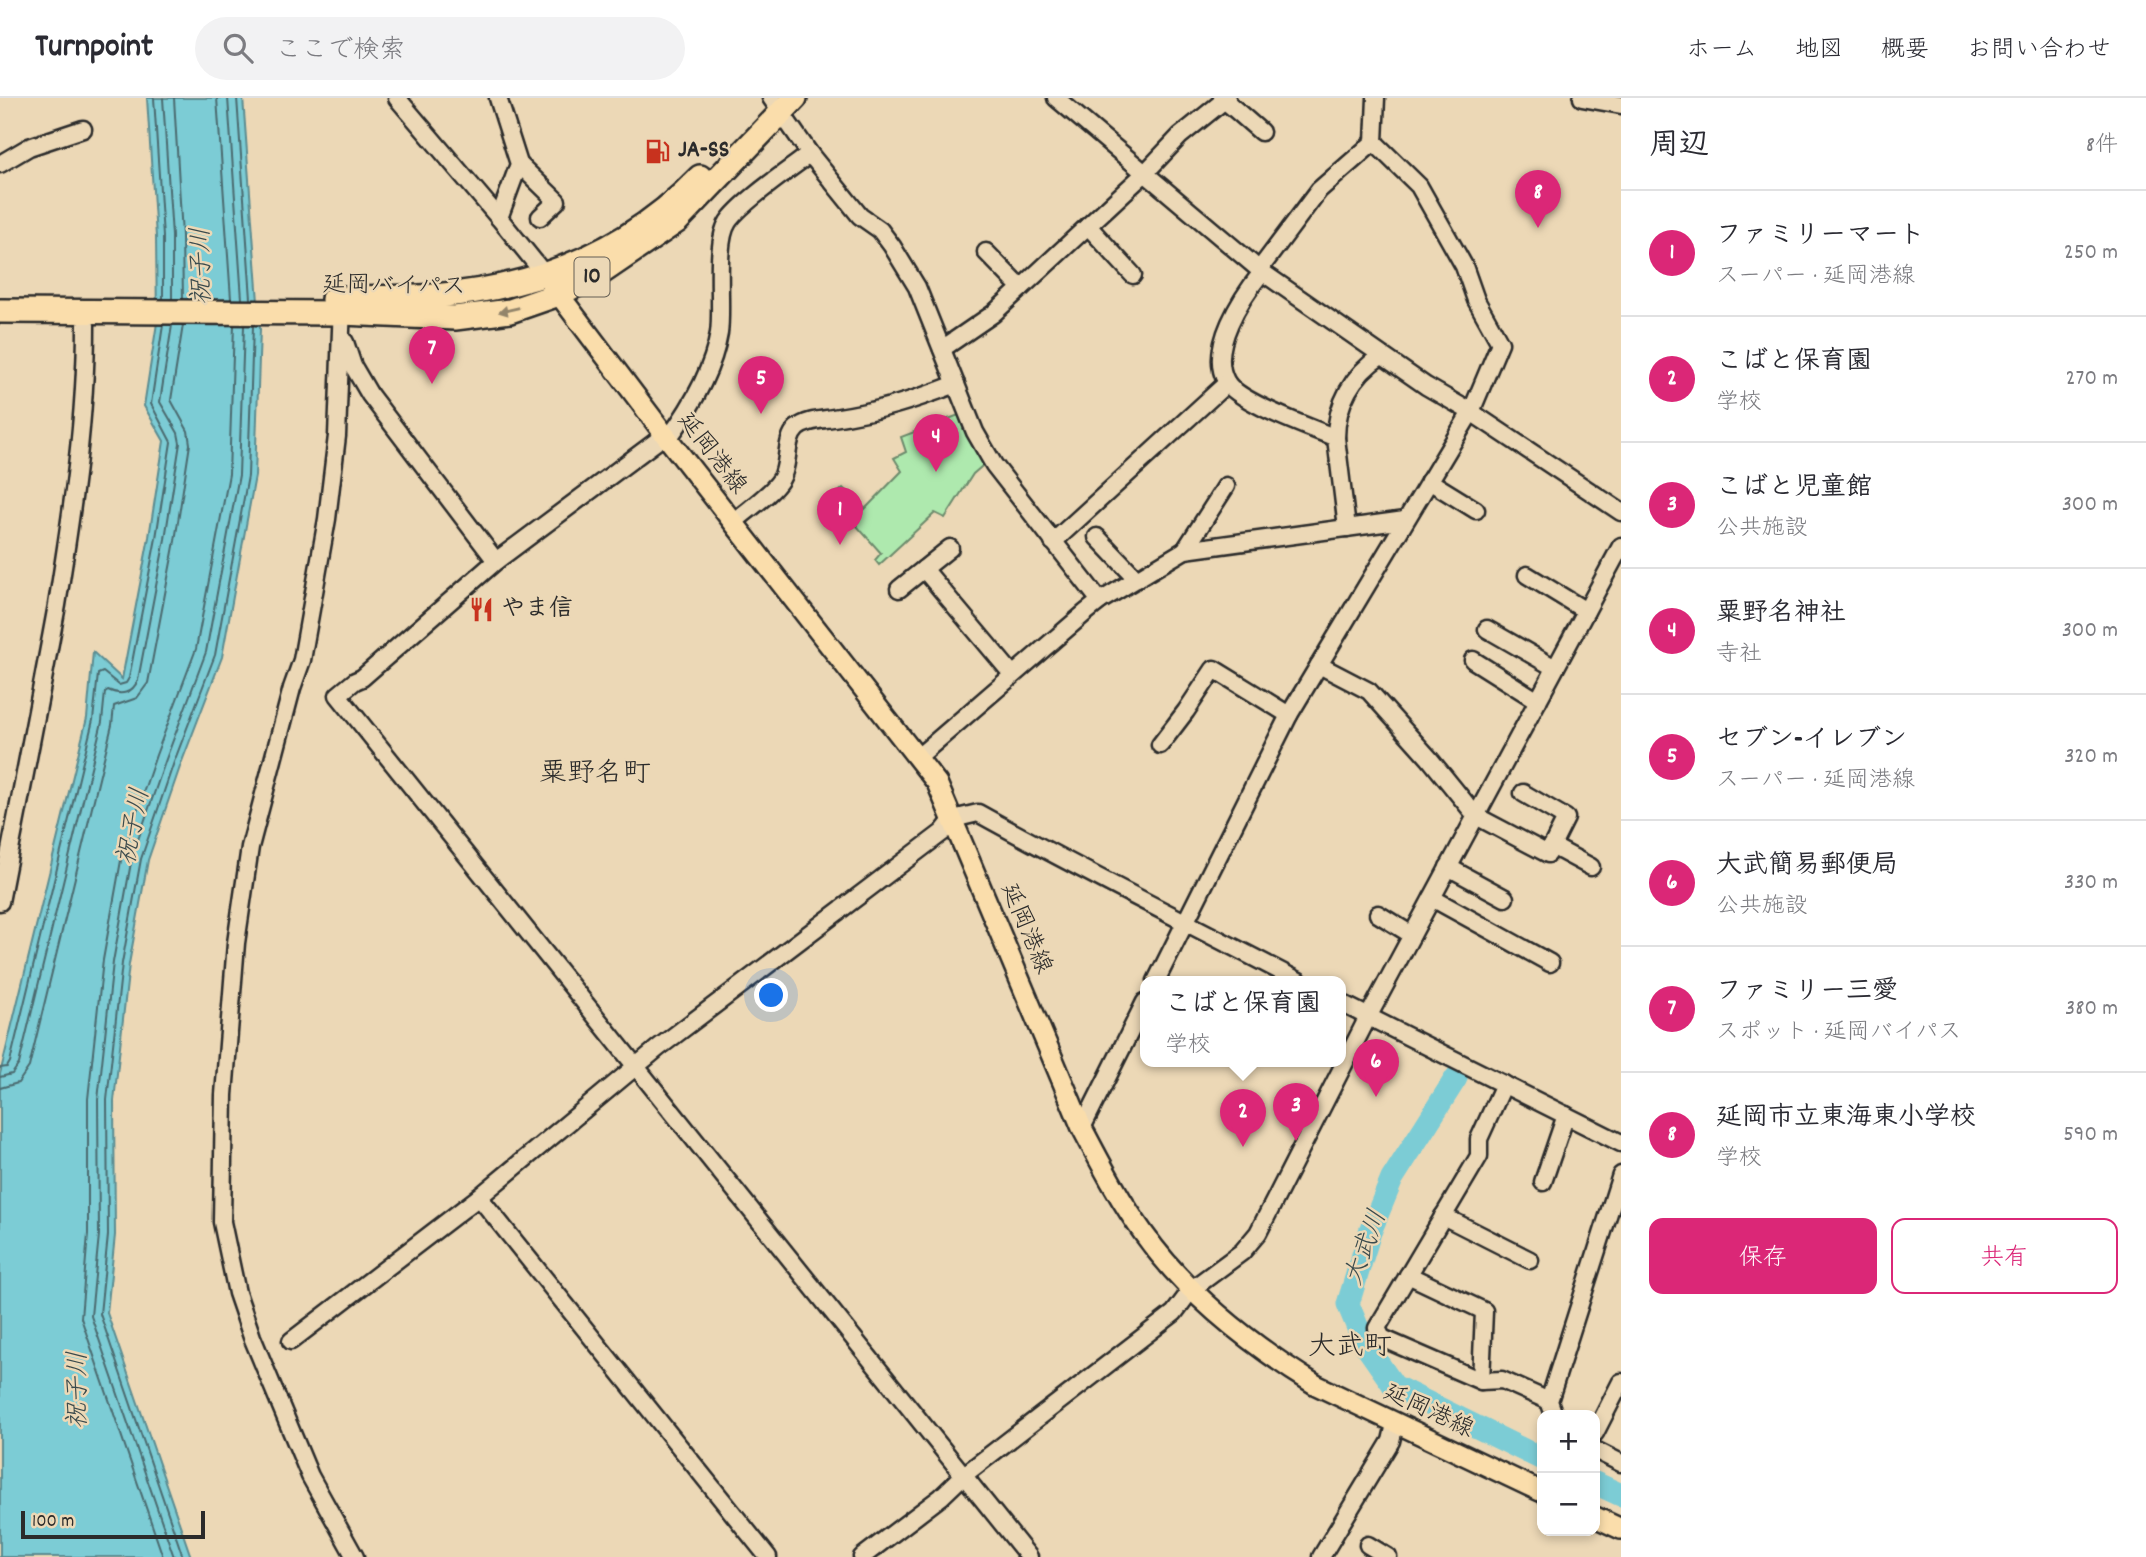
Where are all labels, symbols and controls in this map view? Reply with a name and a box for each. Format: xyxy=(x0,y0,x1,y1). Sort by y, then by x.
search box xyxy=(195,17,685,80)
text: Turnpoint xyxy=(35,25,153,72)
icon: search xyxy=(219,29,257,67)
text: ここで検索 xyxy=(275,33,405,70)
text: ホーム xyxy=(1686,34,1757,68)
text: 地図 xyxy=(1795,34,1843,68)
text: 概要 xyxy=(1881,34,1929,68)
text: お問い合わせ xyxy=(1967,34,2111,68)
text: 周辺 xyxy=(1649,126,1709,169)
text: 8件 xyxy=(2086,130,2118,163)
place label: JA-SS xyxy=(678,134,729,168)
fuel station icon: JA-SS xyxy=(644,137,672,165)
pin: 8 xyxy=(1515,170,1561,228)
text: ファミリーマート xyxy=(1716,218,1925,255)
water label: 祝子川 xyxy=(184,227,222,305)
text: 1 xyxy=(1669,237,1675,270)
text: 250 m xyxy=(2064,237,2118,270)
road number: 10 xyxy=(574,258,610,296)
text: スーパー · 延岡港線 xyxy=(1716,261,1915,294)
street label: 延岡バイパス xyxy=(322,269,466,305)
one-way arrow xyxy=(498,305,520,316)
pin: 7 xyxy=(409,326,455,384)
text: こばと保育園 xyxy=(1716,344,1872,381)
pin: 5 xyxy=(738,356,784,414)
text: 2 xyxy=(1667,363,1677,396)
text: 270 m xyxy=(2066,363,2118,396)
text: 学校 xyxy=(1716,387,1762,420)
street label: 延岡港線 xyxy=(668,406,754,502)
pin: 4 xyxy=(913,414,959,472)
text: こばと児童館 xyxy=(1716,470,1872,507)
pin: 1 xyxy=(817,487,863,545)
text: 3 xyxy=(1667,489,1677,522)
text: 300 m xyxy=(2062,489,2118,522)
text: 公共施設 xyxy=(1716,513,1808,546)
place label: やま信 xyxy=(501,593,573,627)
restaurant icon: やま信 xyxy=(467,596,495,624)
text: 粟野名神社 xyxy=(1716,596,1846,633)
text: 4 xyxy=(1667,615,1677,648)
text: 300 m xyxy=(2062,615,2118,648)
text: 寺社 xyxy=(1716,639,1762,672)
text: セブン-イレブン xyxy=(1716,722,1907,759)
text: 5 xyxy=(1667,741,1677,774)
text: 320 m xyxy=(2064,741,2118,774)
district label: 粟野名町 xyxy=(539,756,651,796)
text: スーパー · 延岡港線 xyxy=(1716,765,1915,798)
water label: 祝子川 xyxy=(109,785,161,869)
text: 大武簡易郵便局 xyxy=(1716,848,1898,885)
text: 6 xyxy=(1666,867,1678,900)
text: 330 m xyxy=(2064,867,2118,900)
street label: 延岡港線 xyxy=(991,878,1059,980)
text: 公共施設 xyxy=(1716,891,1808,924)
text: ファミリー三愛 xyxy=(1716,974,1898,1011)
popup xyxy=(1140,976,1346,1067)
your location xyxy=(754,978,788,1012)
text: こばと保育園 xyxy=(1165,987,1321,1024)
text: 7 xyxy=(1668,993,1676,1026)
text: 380 m xyxy=(2065,993,2118,1026)
text: スポット · 延岡バイパス xyxy=(1716,1017,1961,1050)
text: 学校 xyxy=(1165,1030,1211,1063)
pin: 6 xyxy=(1353,1039,1399,1097)
pin: 3 xyxy=(1273,1083,1319,1141)
pin: 2 xyxy=(1220,1089,1266,1147)
text: 延岡市立東海東小学校 xyxy=(1716,1100,1976,1137)
text: 8 xyxy=(1667,1119,1677,1152)
text: 590 m xyxy=(2063,1119,2118,1152)
text: 学校 xyxy=(1716,1143,1762,1176)
water label: 大武川 xyxy=(1336,1205,1398,1291)
button: 保存 xyxy=(1649,1218,1877,1294)
button: 共有 xyxy=(1891,1218,2118,1294)
district label: 大武町 xyxy=(1308,1329,1392,1369)
water label: 祝子川 xyxy=(61,1351,98,1429)
street label: 延岡港線 xyxy=(1377,1376,1479,1448)
map controls xyxy=(1537,1410,1600,1536)
button: + xyxy=(1537,1410,1600,1473)
button: − xyxy=(1537,1473,1600,1536)
scale bar xyxy=(21,1508,205,1540)
text: 100 m xyxy=(32,1509,74,1536)

